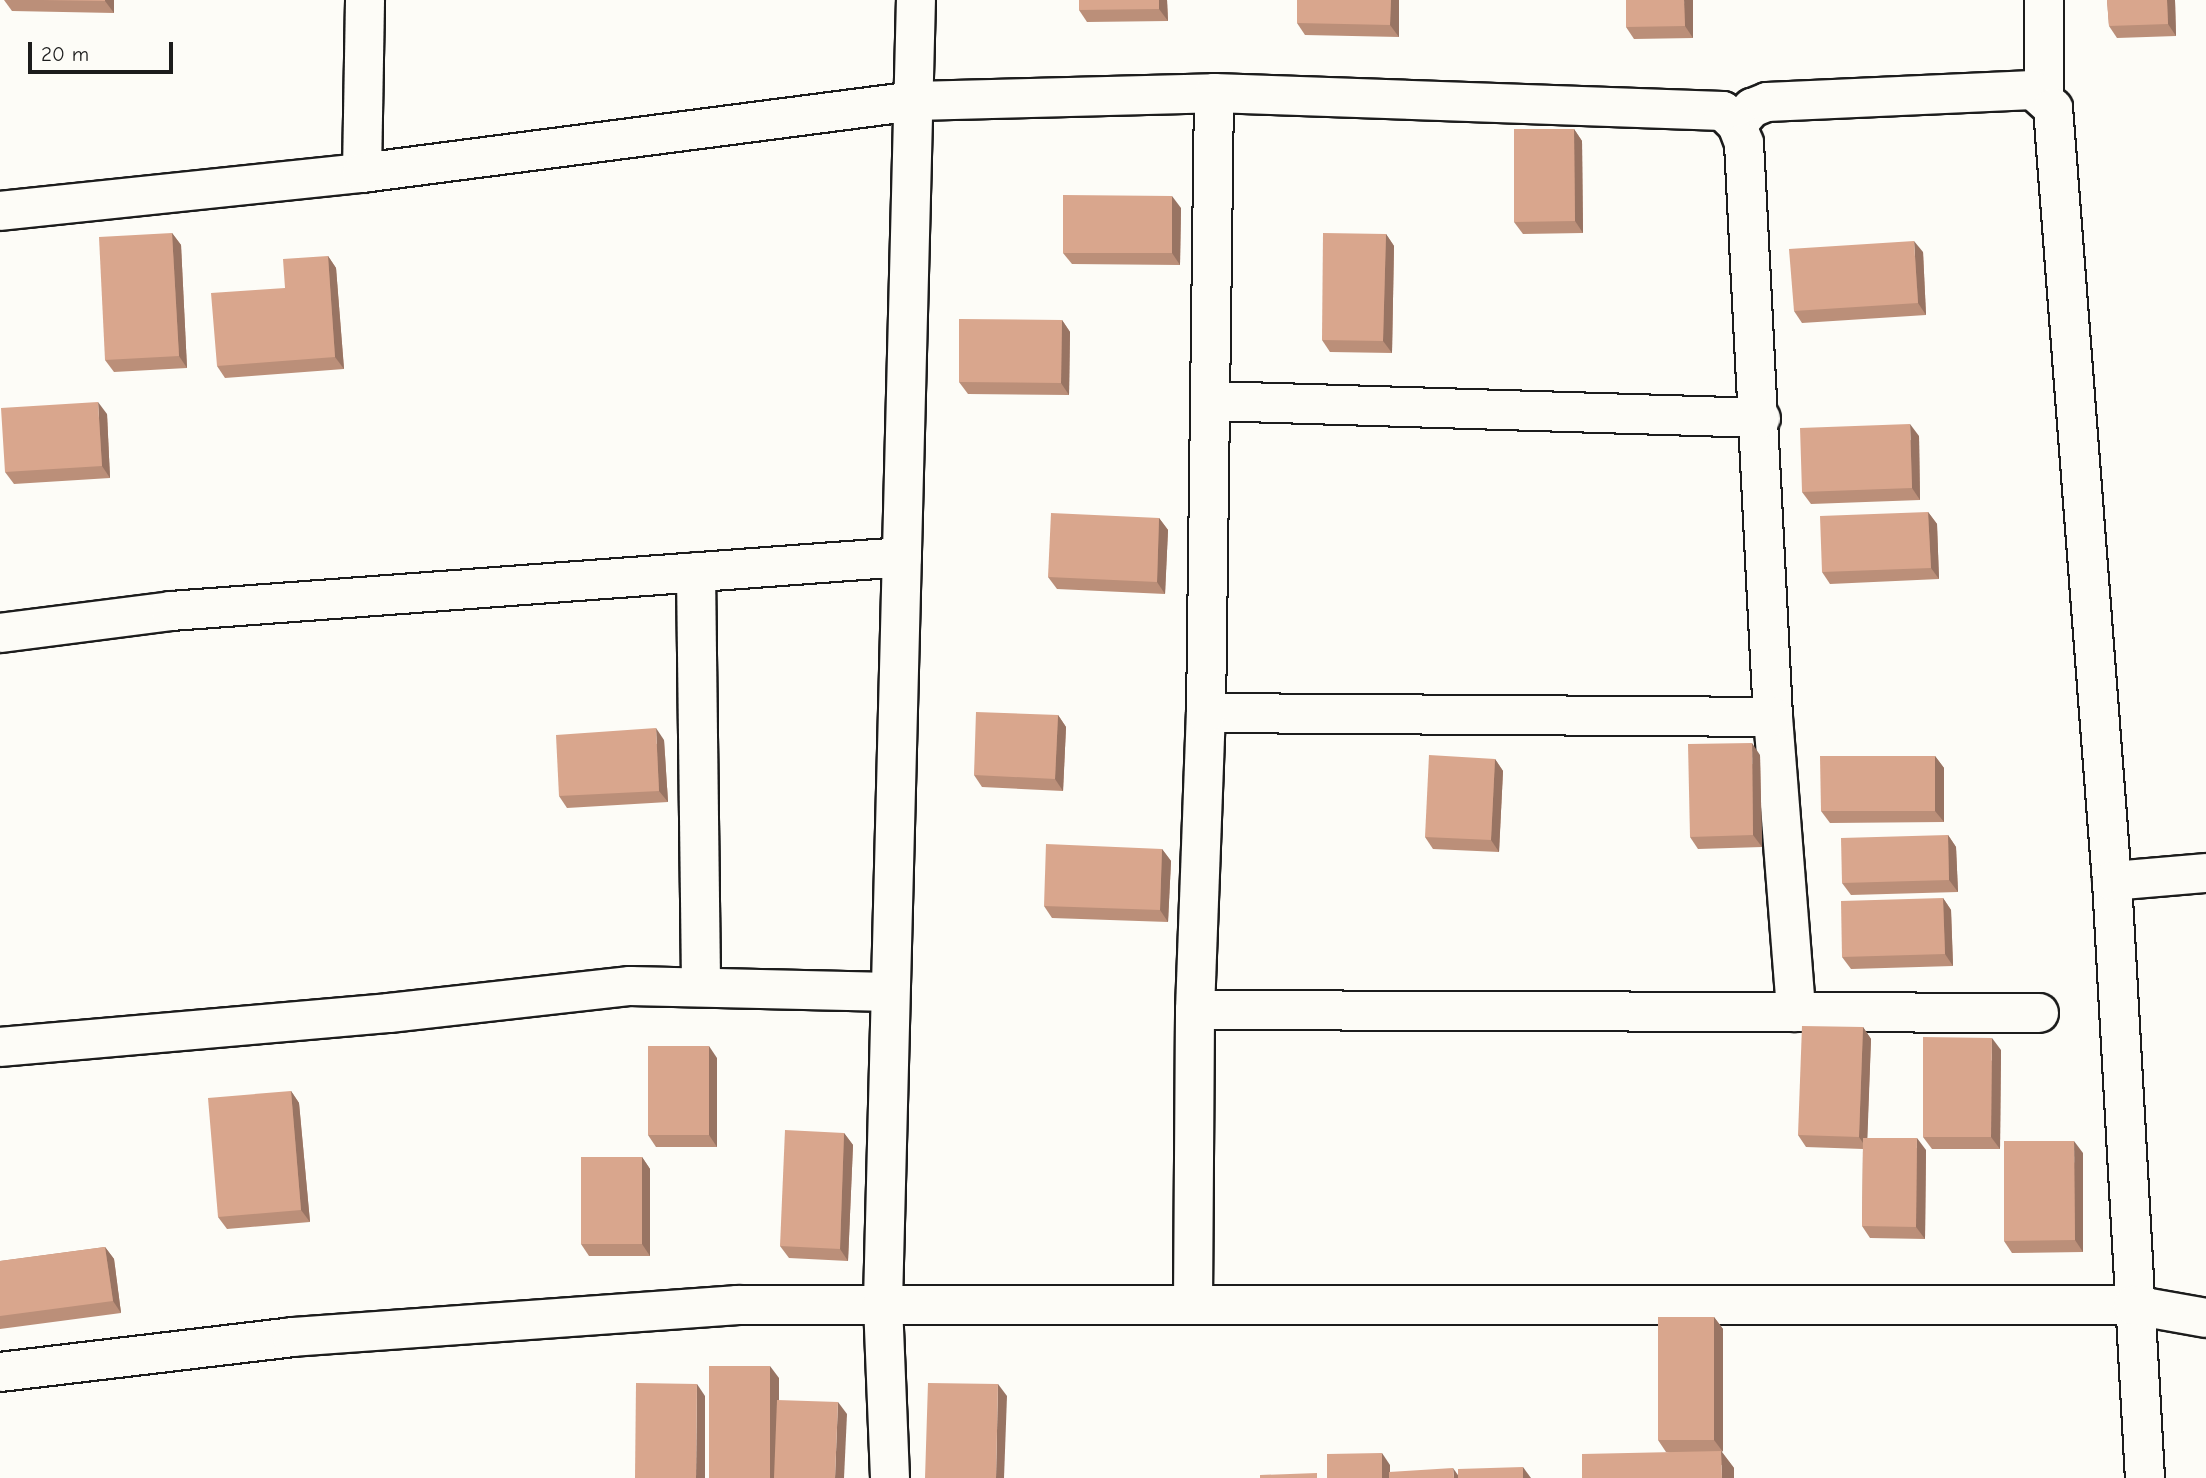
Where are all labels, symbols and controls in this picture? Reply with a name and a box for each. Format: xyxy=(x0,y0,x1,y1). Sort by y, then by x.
scale bar xyxy=(32,28,177,72)
text: 20 m xyxy=(41,42,89,66)

